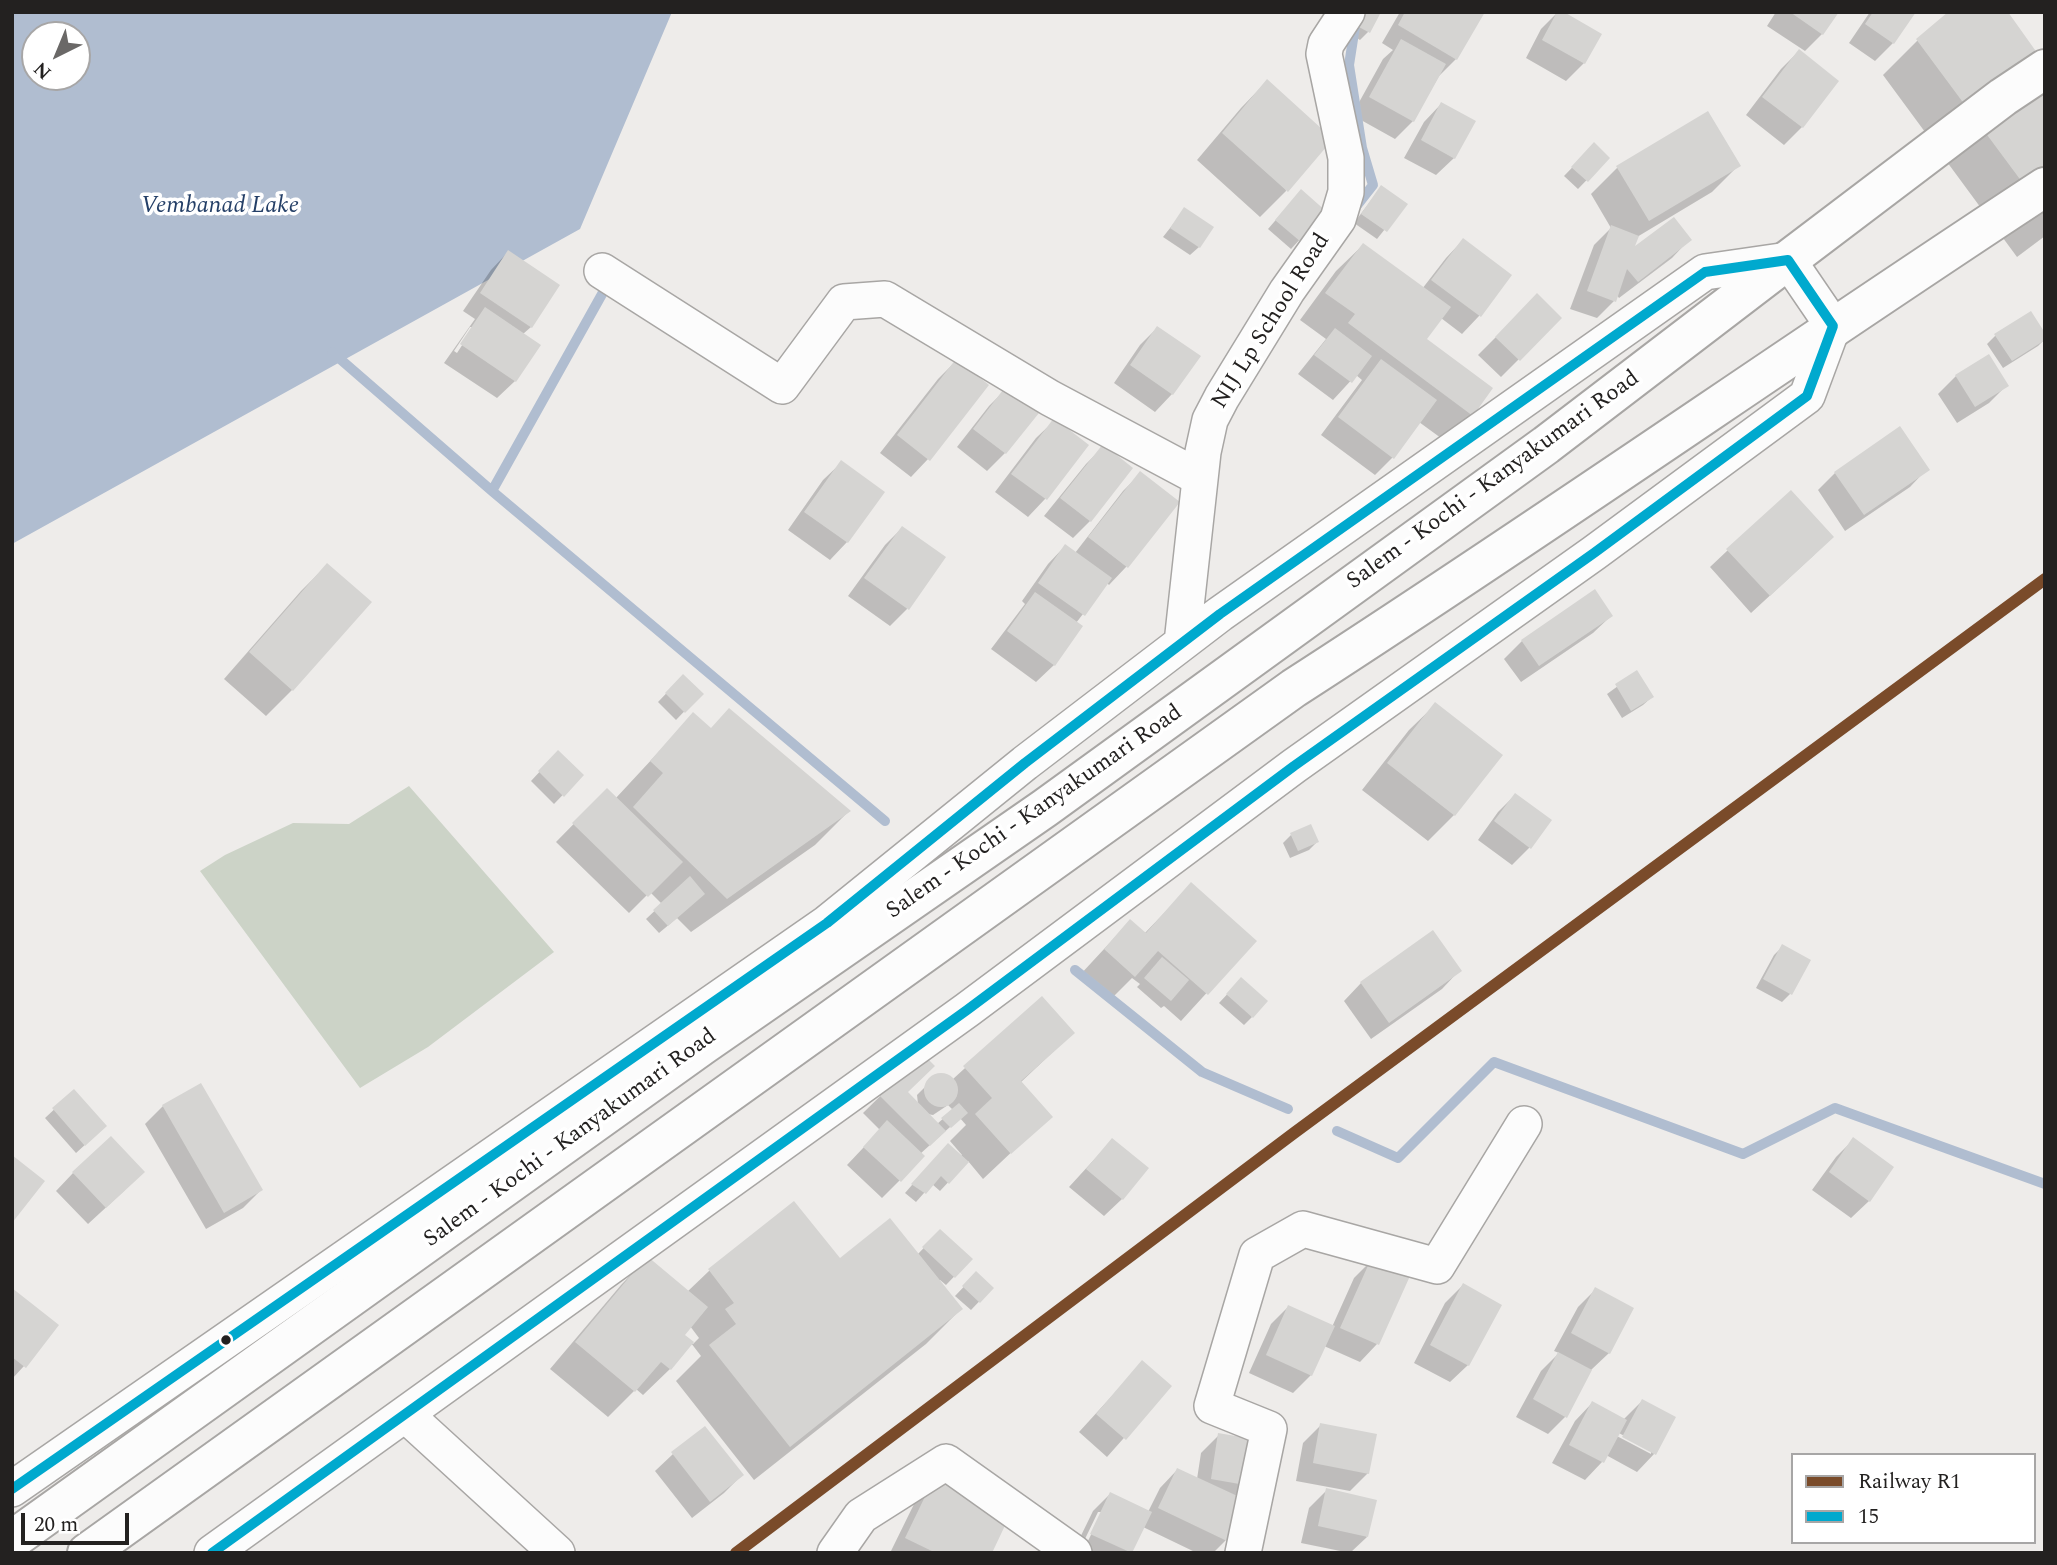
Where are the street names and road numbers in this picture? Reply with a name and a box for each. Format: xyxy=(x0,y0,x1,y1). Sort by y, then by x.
street label: NIJ Lp School Road xyxy=(1207,229,1337,415)
street label: Salem - Kochi - Kanyakumari Road xyxy=(1342,366,1646,596)
street label: Salem - Kochi - Kanyakumari Road xyxy=(882,700,1188,926)
street label: Salem - Kochi - Kanyakumari Road xyxy=(419,1024,723,1254)

